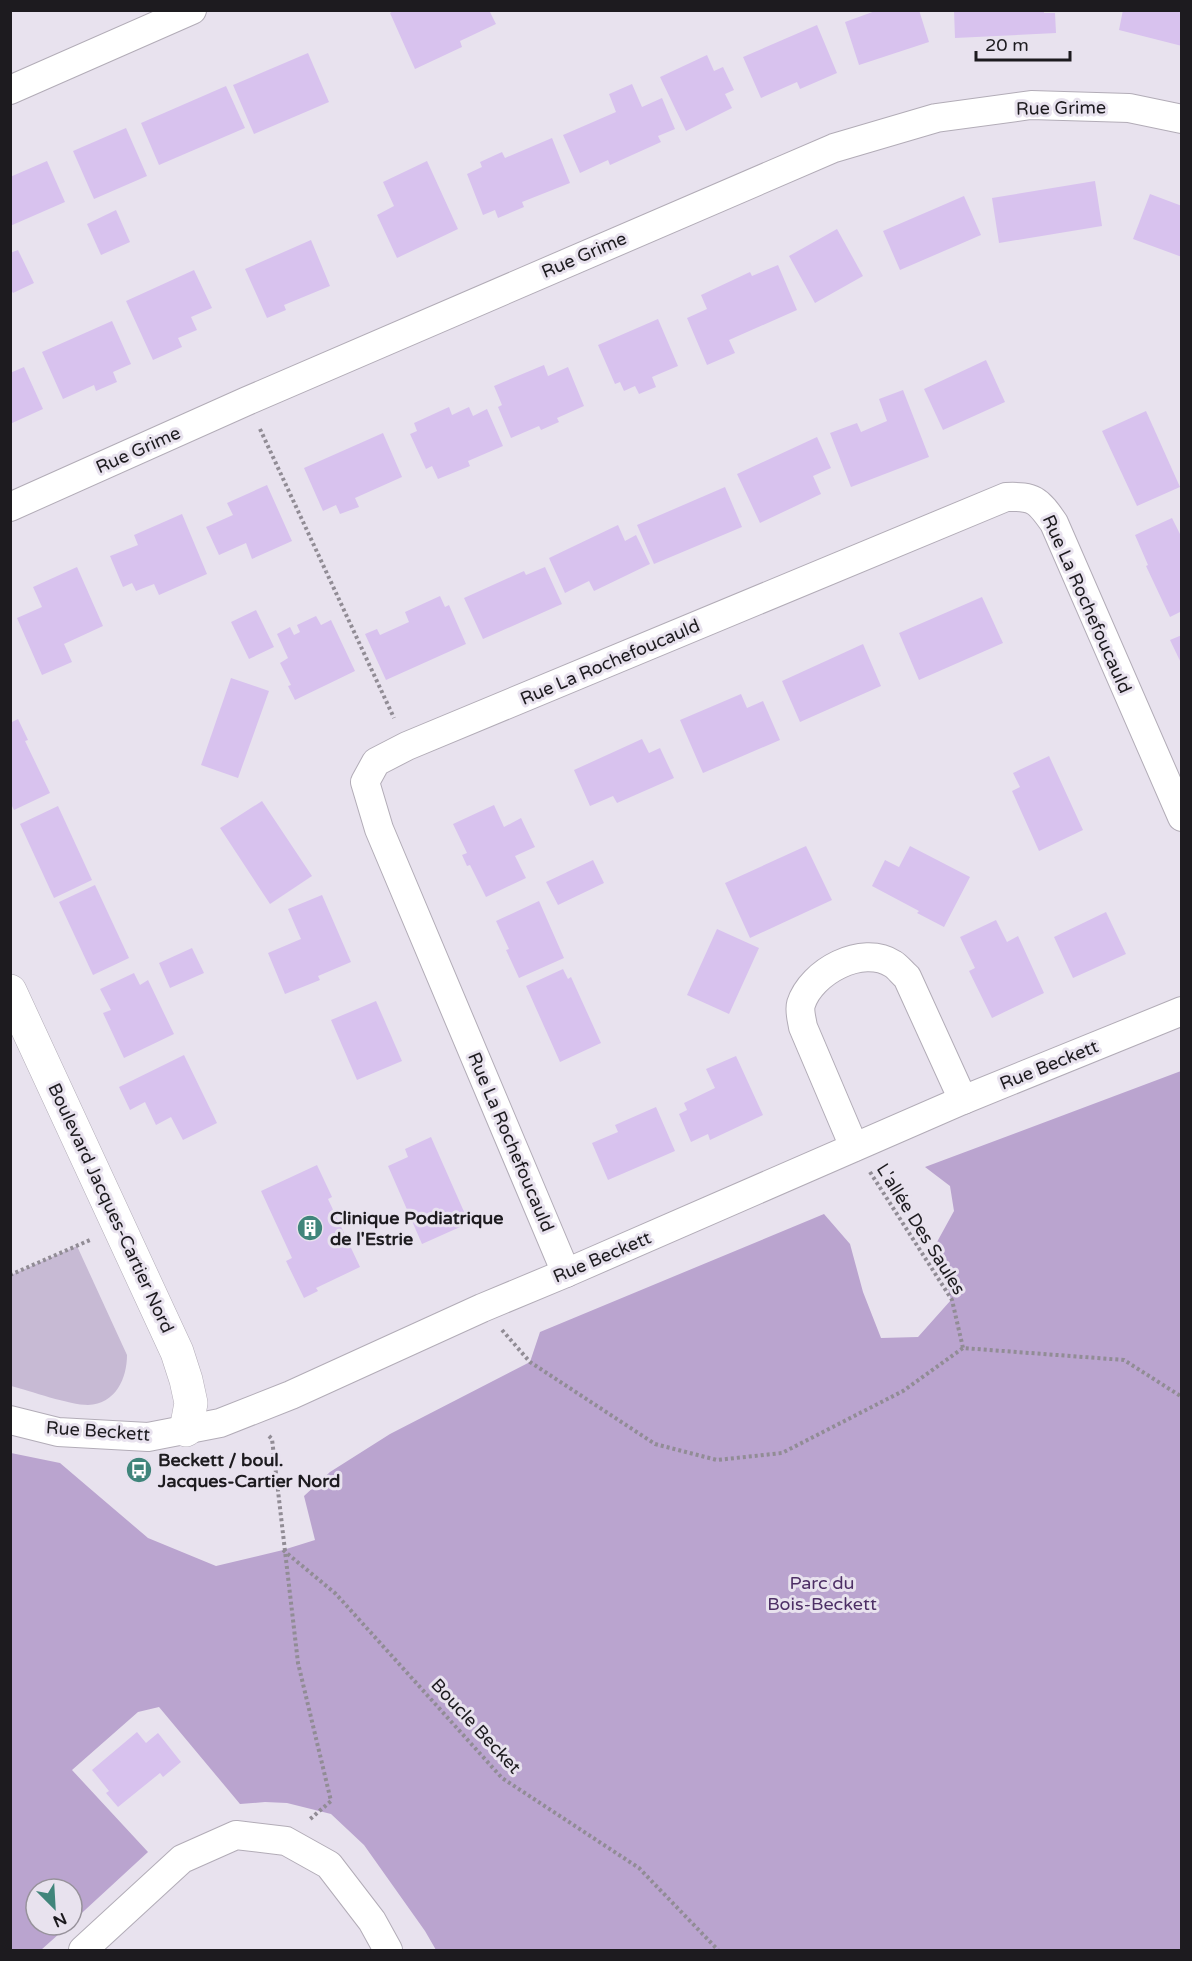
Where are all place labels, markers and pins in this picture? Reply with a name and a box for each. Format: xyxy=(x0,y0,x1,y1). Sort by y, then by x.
place label: Clinique Podiatrique de l'Estrie xyxy=(330,1207,503,1250)
building icon: Clinique Podiatrique de l'Estrie xyxy=(295,1213,325,1243)
place label: Beckett / boul. Jacques-Cartier Nord xyxy=(157,1449,340,1492)
bus stop icon: Beckett / boul. Jacques-Cartier Nord xyxy=(124,1455,154,1485)

